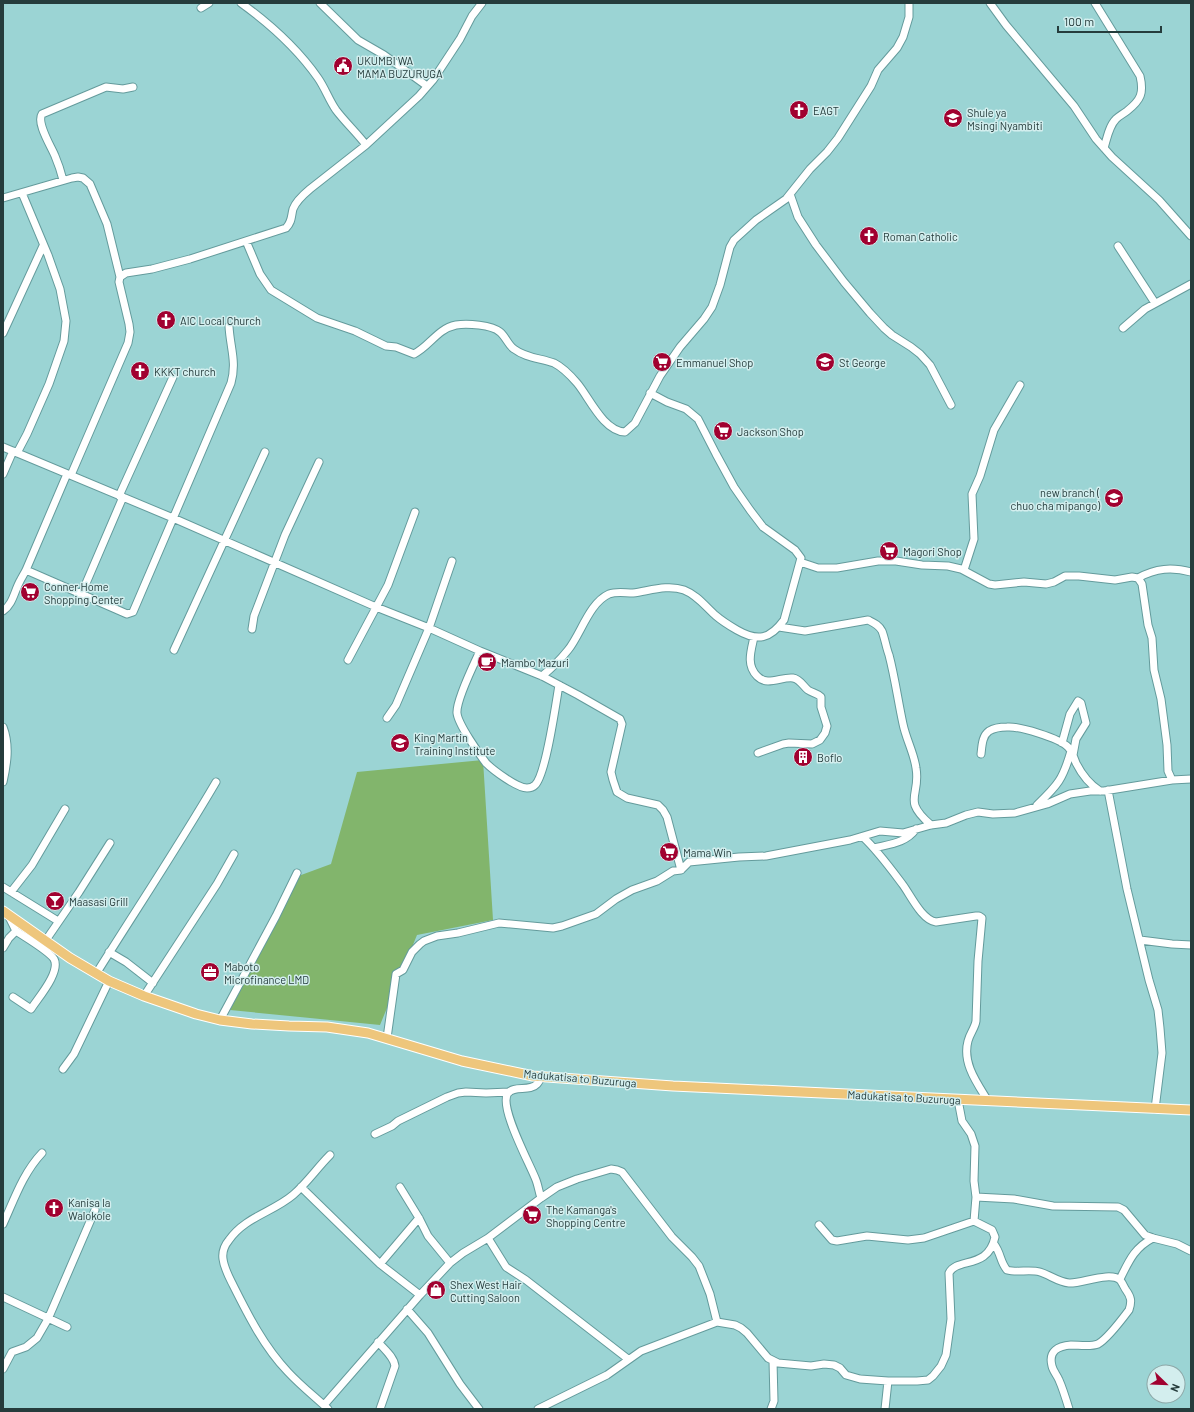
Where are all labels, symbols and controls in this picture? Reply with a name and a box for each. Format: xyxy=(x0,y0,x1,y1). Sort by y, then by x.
scale bar xyxy=(1058,8,1161,34)
text: 100 m xyxy=(1064,14,1094,28)
place label: UKUMBI WA MAMA BUZURUGA xyxy=(357,54,443,80)
public building icon: UKUMBI WA MAMA BUZURUGA xyxy=(332,55,354,77)
church icon: EAGT xyxy=(788,99,810,121)
place label: EAGT xyxy=(813,104,839,117)
place label: Shule ya Msingi Nyambiti xyxy=(967,106,1043,132)
school or university icon: Shule ya Msingi Nyambiti xyxy=(942,107,964,129)
church icon: Roman Catholic xyxy=(858,225,880,247)
place label: Roman Catholic xyxy=(883,230,958,243)
church icon: AIC Local Church xyxy=(155,309,177,331)
place label: AIC Local Church xyxy=(180,314,261,327)
supermarket icon: Emmanuel Shop xyxy=(651,351,673,373)
school or university icon: St George xyxy=(814,351,836,373)
place label: Emmanuel Shop xyxy=(676,356,753,369)
place label: St George xyxy=(839,356,886,369)
church icon: KKKT church xyxy=(129,360,151,382)
place label: KKKT church xyxy=(154,365,216,378)
supermarket icon: Jackson Shop xyxy=(712,420,734,442)
place label: Jackson Shop xyxy=(737,425,804,438)
place label: new branch ( chuo cha mipango) xyxy=(1011,486,1100,512)
school or university icon: new branch ( chuo cha mipango) xyxy=(1103,487,1125,509)
supermarket icon: Magori Shop xyxy=(878,540,900,562)
place label: Magori Shop xyxy=(903,545,962,558)
place label: Conner Home Shopping Center xyxy=(44,580,123,606)
supermarket icon: Conner Home Shopping Center xyxy=(19,581,41,603)
cafe icon: Mambo Mazuri xyxy=(476,651,498,673)
place label: Mambo Mazuri xyxy=(501,656,569,669)
place label: King Martin Training Institute xyxy=(414,731,495,757)
school or university icon: King Martin Training Institute xyxy=(389,732,411,754)
building icon: Boflo xyxy=(792,746,814,768)
place label: Boflo xyxy=(817,751,842,764)
supermarket icon: Mama Win xyxy=(658,841,680,863)
place label: Mama Win xyxy=(683,846,732,859)
bar icon: Maasasi Grill xyxy=(44,890,66,912)
place label: Maasasi Grill xyxy=(69,895,128,908)
place label: Maboto Microfinance LMD xyxy=(224,960,309,986)
office icon: Maboto Microfinance LMD xyxy=(199,961,221,983)
street label: Madukatisa to Buzuruga xyxy=(523,1067,637,1089)
street label: Madukatisa to Buzuruga xyxy=(847,1088,961,1106)
place label: Kanisa la Walokole xyxy=(68,1196,111,1222)
church icon: Kanisa la Walokole xyxy=(43,1197,65,1219)
place label: The Kamanga's Shopping Centre xyxy=(546,1203,626,1229)
supermarket icon: The Kamanga's Shopping Centre xyxy=(521,1204,543,1226)
place label: Shex West Hair Cutting Saloon xyxy=(450,1278,521,1304)
shop icon: Shex West Hair Cutting Saloon xyxy=(425,1279,447,1301)
north arrow xyxy=(1146,1364,1186,1404)
text: N xyxy=(1168,1382,1183,1394)

